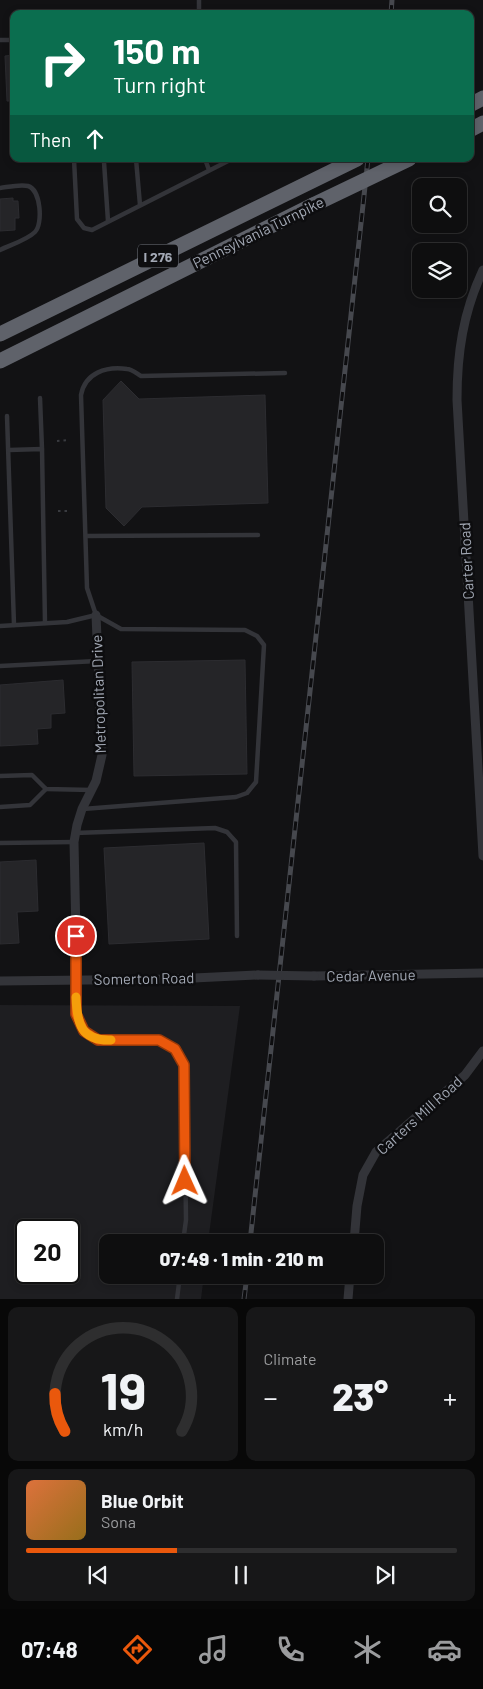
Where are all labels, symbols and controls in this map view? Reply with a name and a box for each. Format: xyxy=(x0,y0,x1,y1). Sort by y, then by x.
text: 150 m xyxy=(113,29,200,71)
icon: right xyxy=(30,30,95,95)
text: Turn right xyxy=(113,71,206,97)
icon: ahead xyxy=(81,125,109,153)
text: Then xyxy=(30,128,71,151)
map controls xyxy=(412,178,467,298)
button: search xyxy=(412,178,467,233)
street label: Pennsylvania Turnpike xyxy=(189,192,327,272)
button: layers xyxy=(412,243,467,298)
road number: I 276 xyxy=(138,245,178,268)
street label: Carter Road xyxy=(455,522,477,600)
street label: Metropolitan Drive xyxy=(87,634,109,754)
pin xyxy=(55,915,97,957)
icon: arrive xyxy=(62,922,90,950)
street label: Cedar Avenue xyxy=(326,965,416,985)
street label: Somerton Road xyxy=(94,968,194,988)
street label: Carters Mill Road xyxy=(373,1072,465,1158)
position arrow xyxy=(158,1154,210,1206)
speed limit sign: 20 xyxy=(15,1219,80,1284)
text: 07:49 · 1 min · 210 m xyxy=(160,1247,323,1270)
text: Climate xyxy=(264,1349,316,1368)
text: 19 xyxy=(100,1358,146,1420)
text: 23° xyxy=(332,1373,388,1419)
text: − xyxy=(264,1380,278,1414)
text: + xyxy=(443,1380,457,1414)
text: km/h xyxy=(103,1418,143,1440)
text: Blue Orbit xyxy=(101,1489,184,1512)
text: Sona xyxy=(101,1512,136,1531)
icon: previous xyxy=(84,1561,112,1589)
icon: pause xyxy=(227,1561,255,1589)
icon: next xyxy=(371,1561,399,1589)
icon: directions xyxy=(120,1632,155,1667)
icon: music xyxy=(196,1632,231,1667)
icon: phone xyxy=(273,1632,308,1667)
icon: climate xyxy=(350,1632,385,1667)
icon: car xyxy=(427,1632,462,1667)
text: 07:48 xyxy=(21,1636,78,1662)

